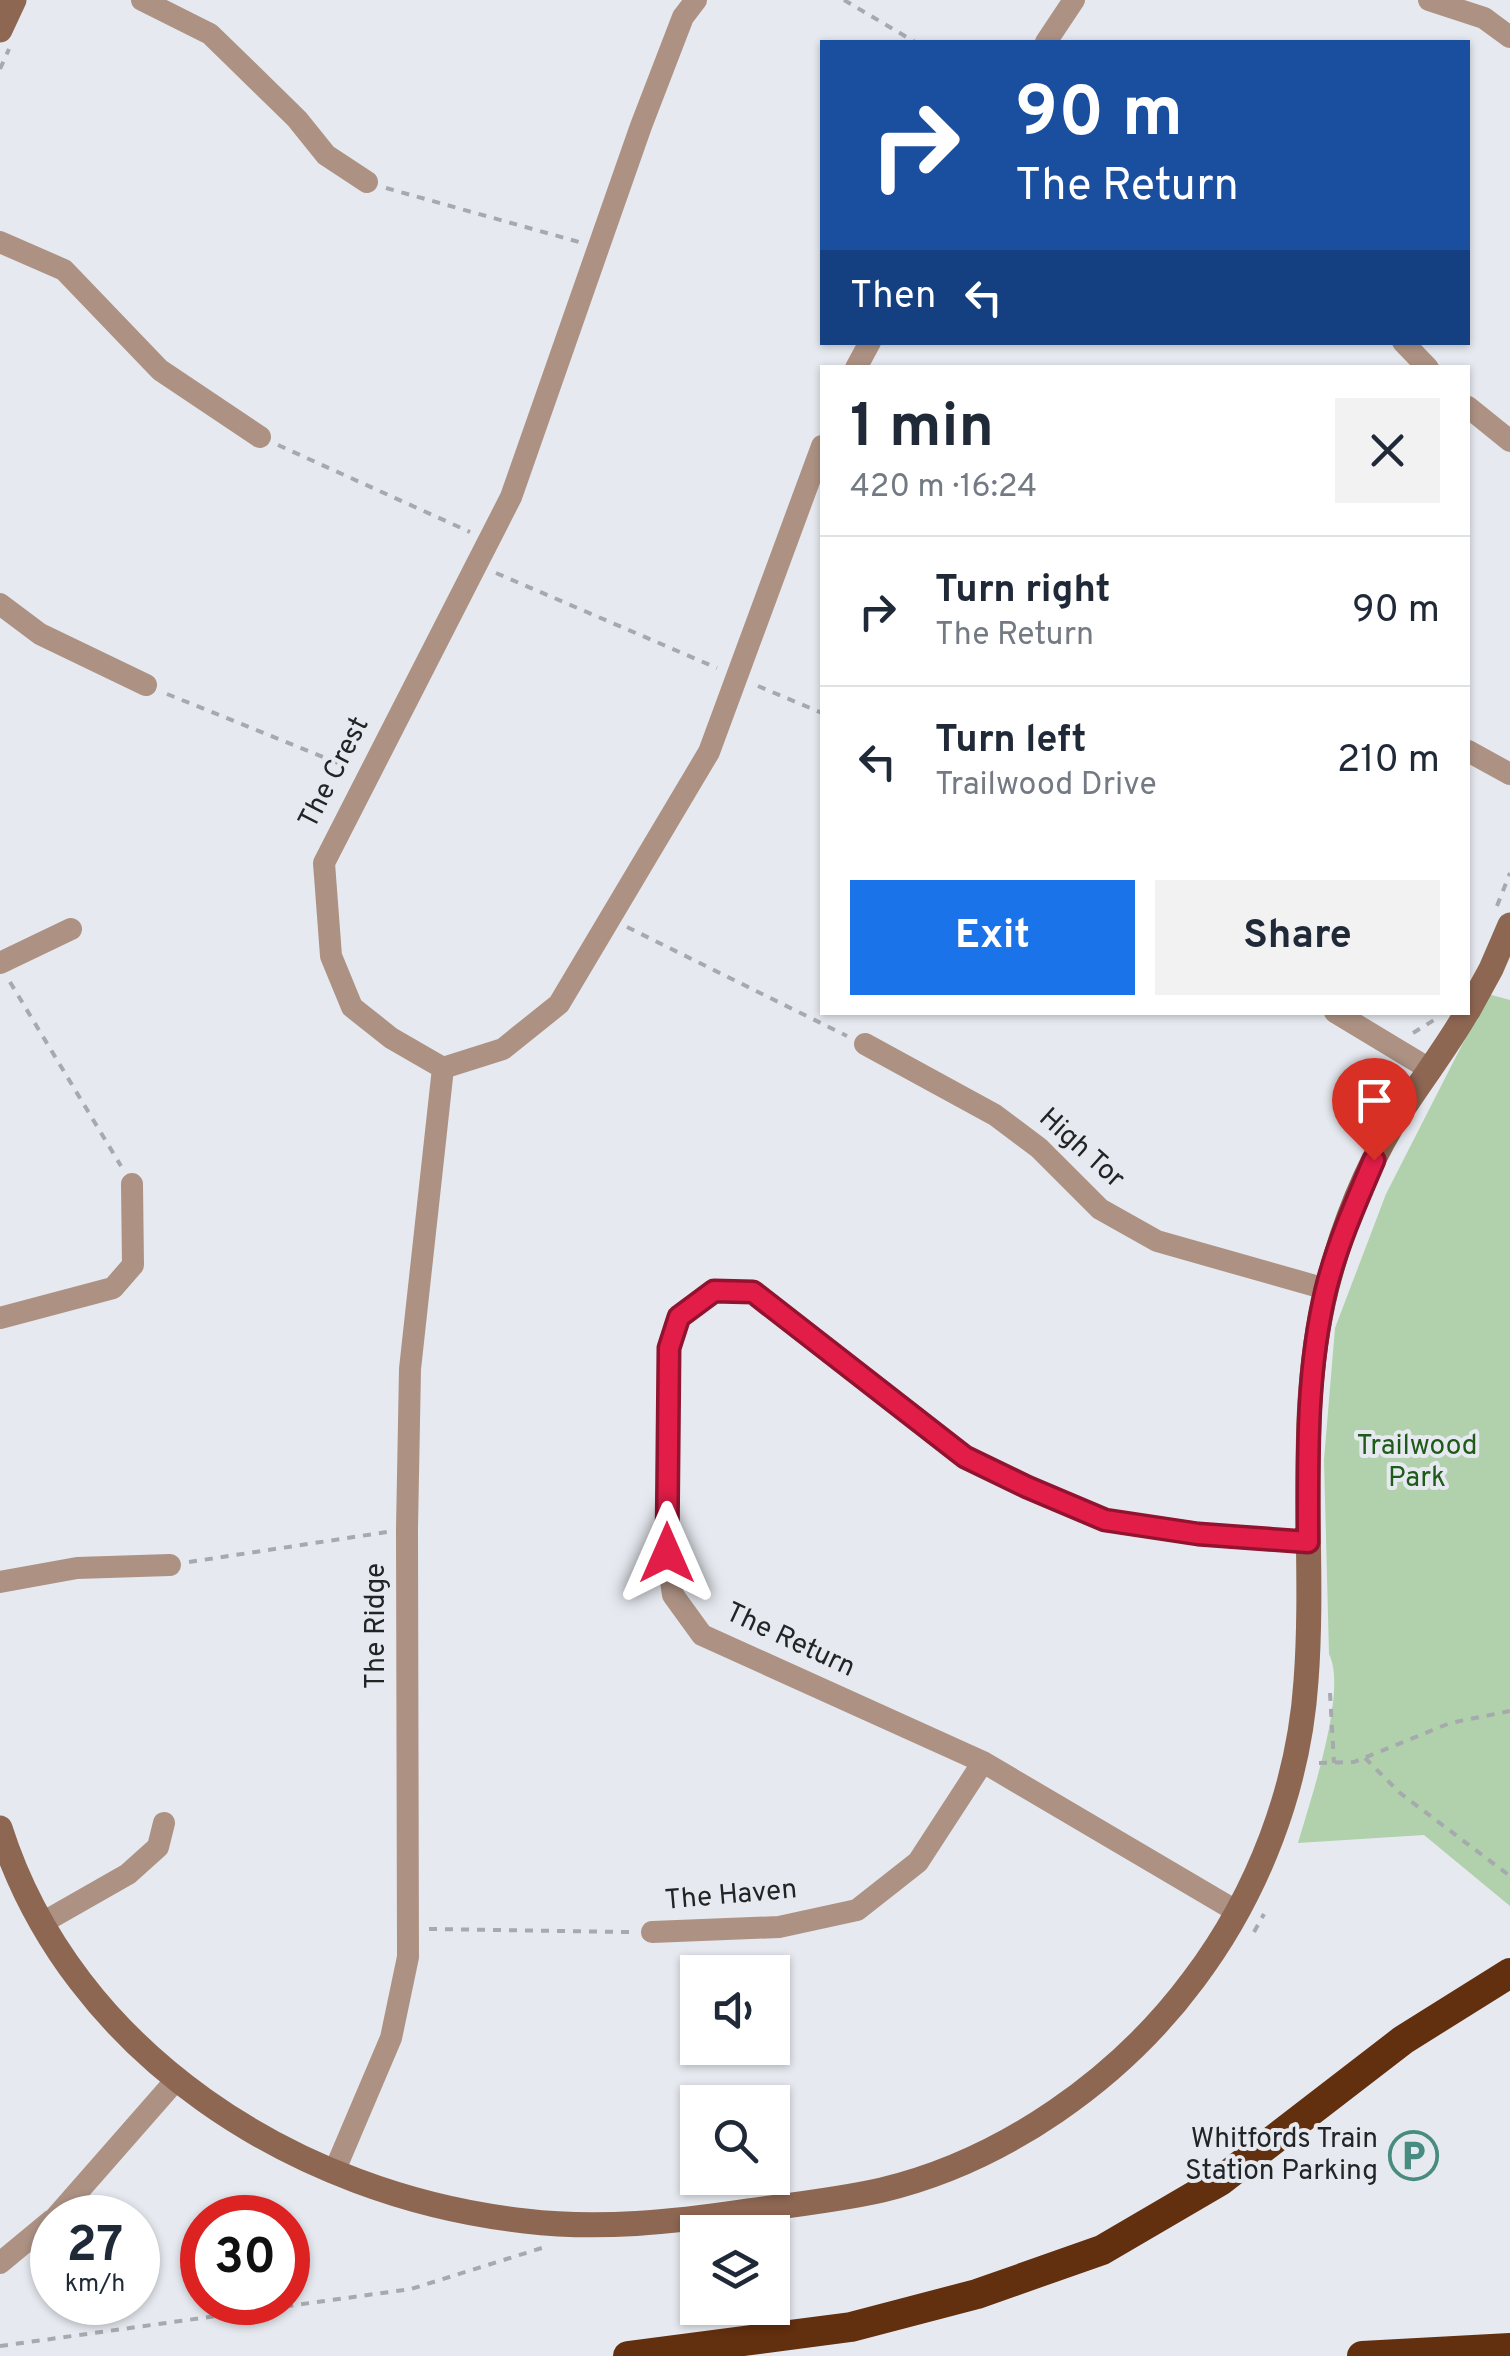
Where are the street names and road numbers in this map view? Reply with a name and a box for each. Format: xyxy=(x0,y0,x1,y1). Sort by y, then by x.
street label: The Crest xyxy=(292,711,378,835)
street label: High Tor xyxy=(1030,1101,1132,1197)
street label: The Ridge xyxy=(359,1563,395,1689)
street label: The Return xyxy=(719,1595,861,1687)
street label: The Haven xyxy=(663,1872,799,1920)

